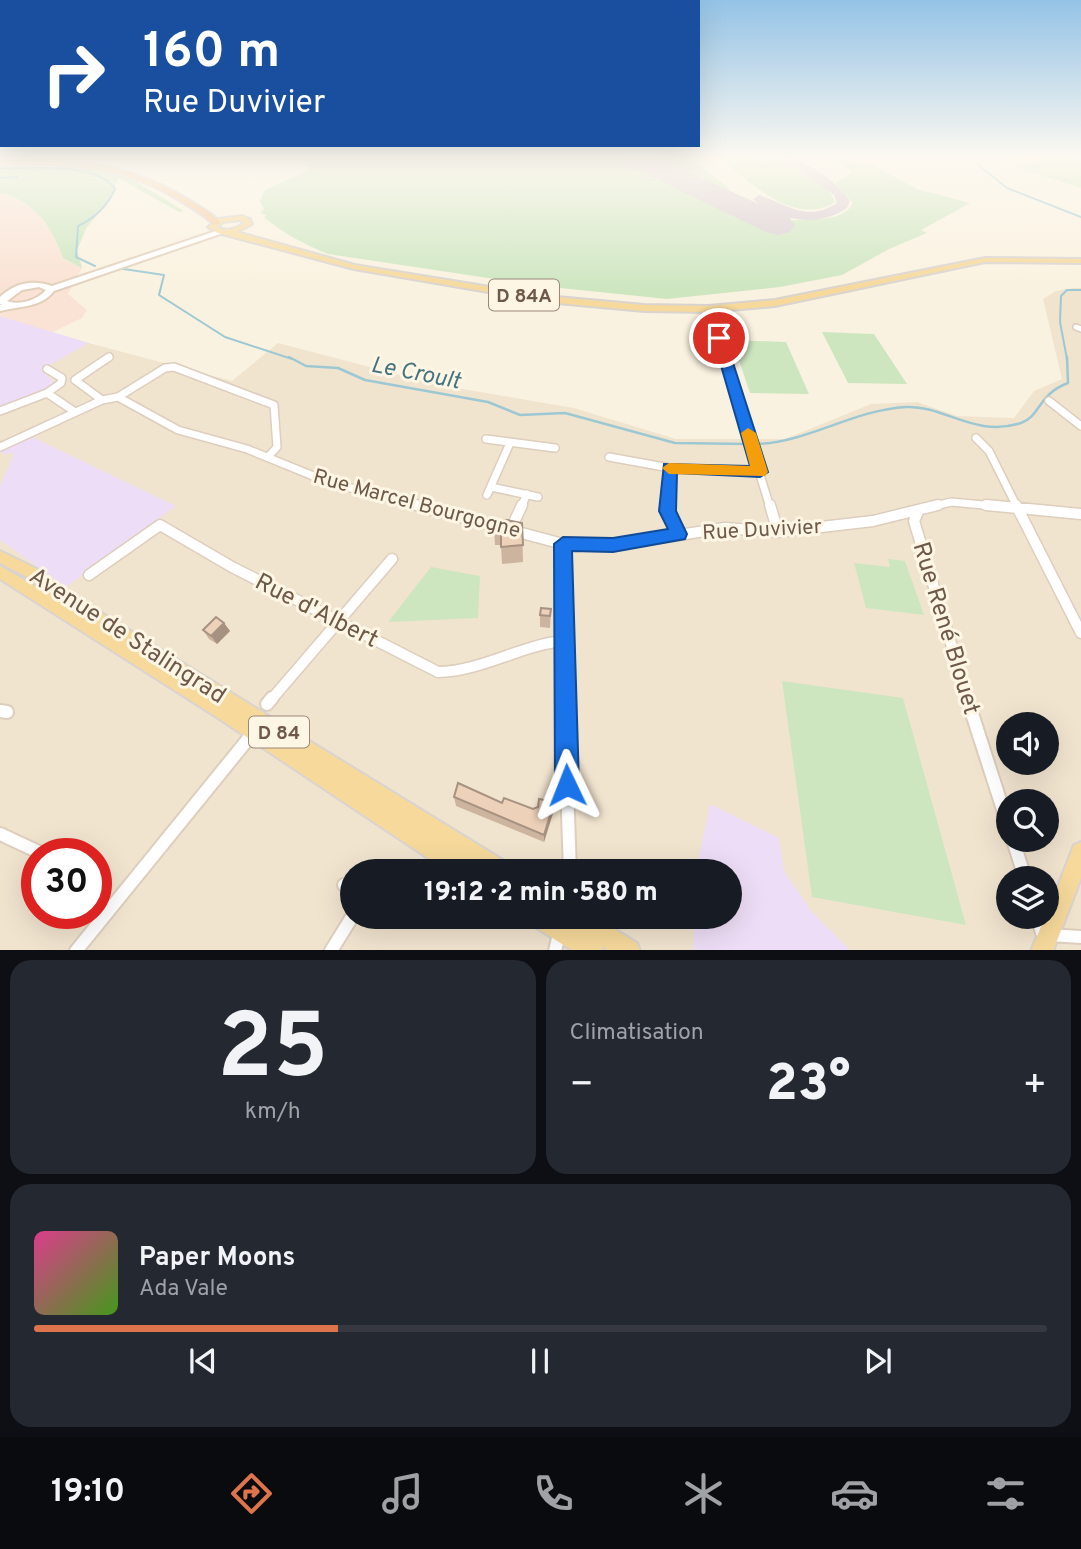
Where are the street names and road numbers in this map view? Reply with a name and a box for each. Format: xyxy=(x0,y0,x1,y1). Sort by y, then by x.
road number: D 84A xyxy=(489,280,559,310)
street label: Rue Marcel Bourgogne xyxy=(310,464,523,545)
street label: Rue Duvivier xyxy=(702,514,823,547)
street label: Rue René Blouet xyxy=(905,539,986,719)
street label: Avenue de Stalingrad xyxy=(23,562,231,712)
street label: Rue d'Albert xyxy=(249,568,383,656)
road number: D 84 xyxy=(249,716,309,748)

